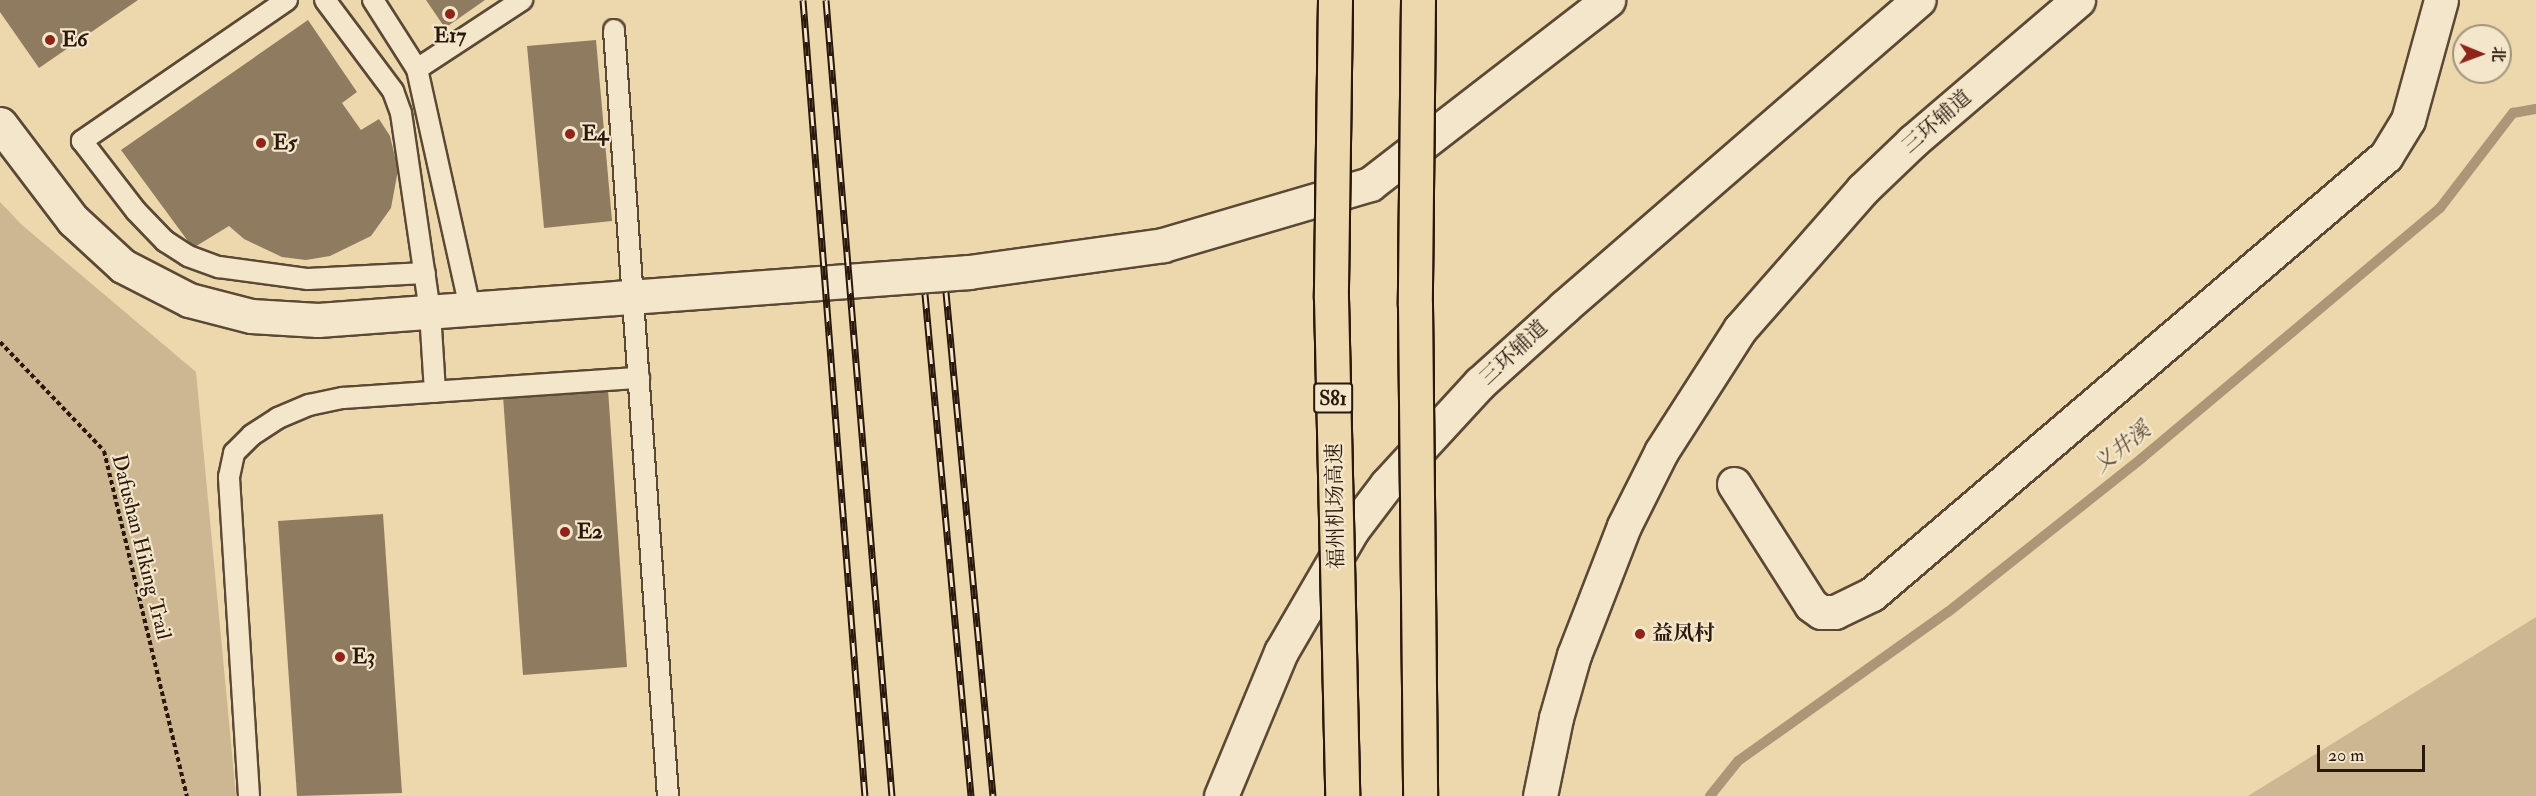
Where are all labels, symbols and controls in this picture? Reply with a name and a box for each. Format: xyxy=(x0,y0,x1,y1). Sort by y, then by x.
marker: E17 xyxy=(443,7,457,21)
place label: E17 xyxy=(434,23,466,49)
north arrow xyxy=(2452,24,2512,84)
place label: E6 xyxy=(62,27,88,53)
marker: E6 xyxy=(43,33,57,47)
text: 北 xyxy=(2488,46,2508,62)
street label: 三环辅道 xyxy=(1897,85,1977,159)
place label: E4 xyxy=(582,121,608,147)
marker: E4 xyxy=(563,127,577,141)
place label: E5 xyxy=(273,130,297,156)
marker: E5 xyxy=(254,136,268,150)
street label: 三环辅道 xyxy=(1475,315,1553,391)
road number: S81 xyxy=(1312,381,1354,415)
water label: 义井溪 xyxy=(2088,417,2156,479)
street label: 福州机场高速 xyxy=(1322,443,1350,569)
street label: Dafushan Hiking Trail xyxy=(106,452,176,642)
place label: E2 xyxy=(577,519,603,545)
marker: E2 xyxy=(558,525,572,539)
place label: 益凤村 xyxy=(1652,621,1715,647)
marker: 益凤村 xyxy=(1633,627,1647,641)
place label: E3 xyxy=(352,644,375,670)
marker: E3 xyxy=(333,650,347,664)
scale bar xyxy=(2320,733,2428,771)
text: 20 m xyxy=(2328,744,2364,767)

